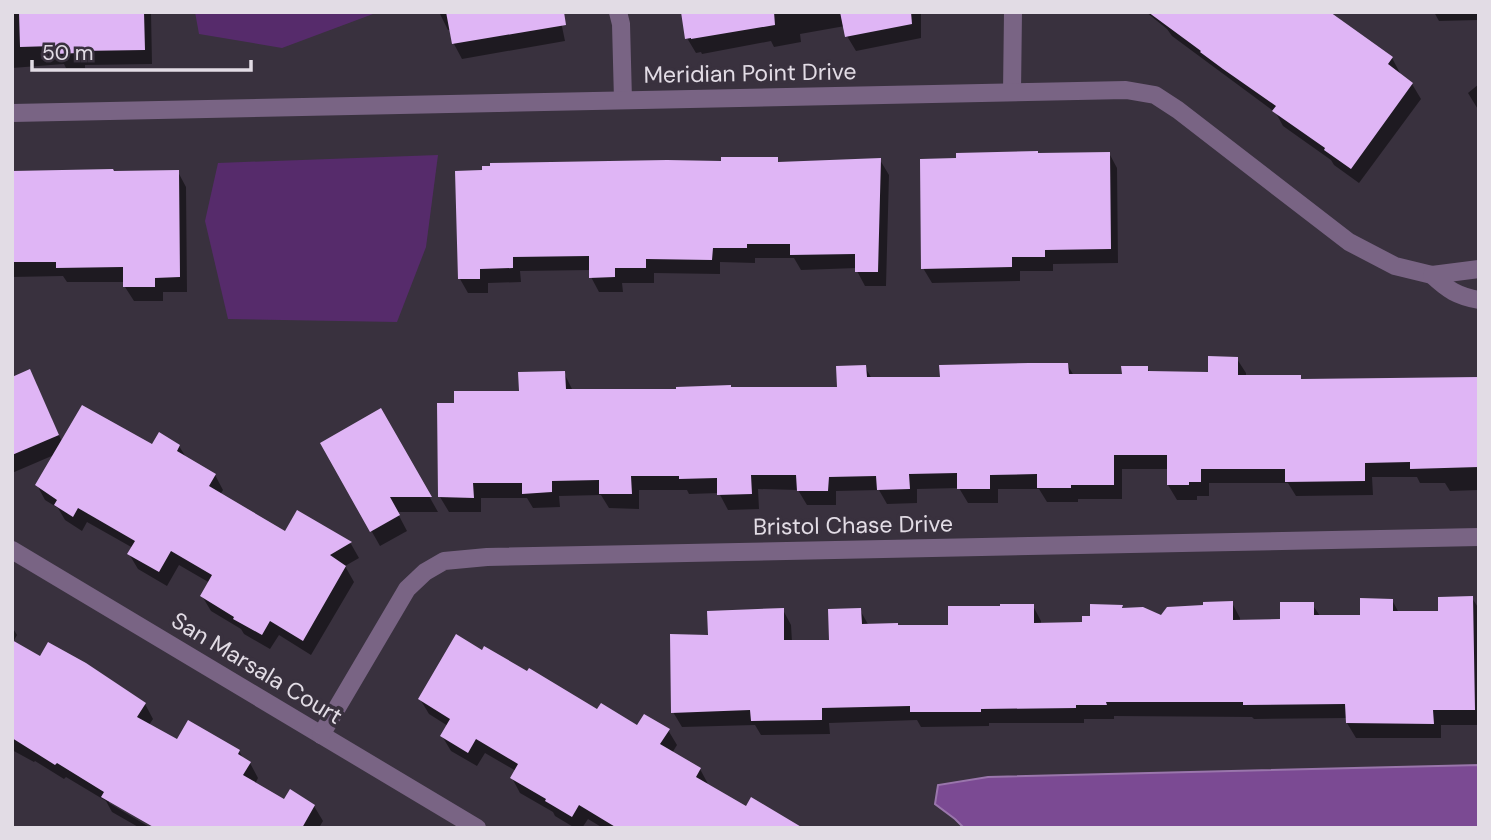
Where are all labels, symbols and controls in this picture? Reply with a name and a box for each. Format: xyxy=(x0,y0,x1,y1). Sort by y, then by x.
scale bar xyxy=(32,28,250,72)
text: 50 m xyxy=(42,39,93,67)
street label: Meridian Point Drive xyxy=(643,56,857,90)
street label: Bristol Chase Drive xyxy=(753,508,953,542)
street label: San Marsala Court xyxy=(166,605,348,731)

